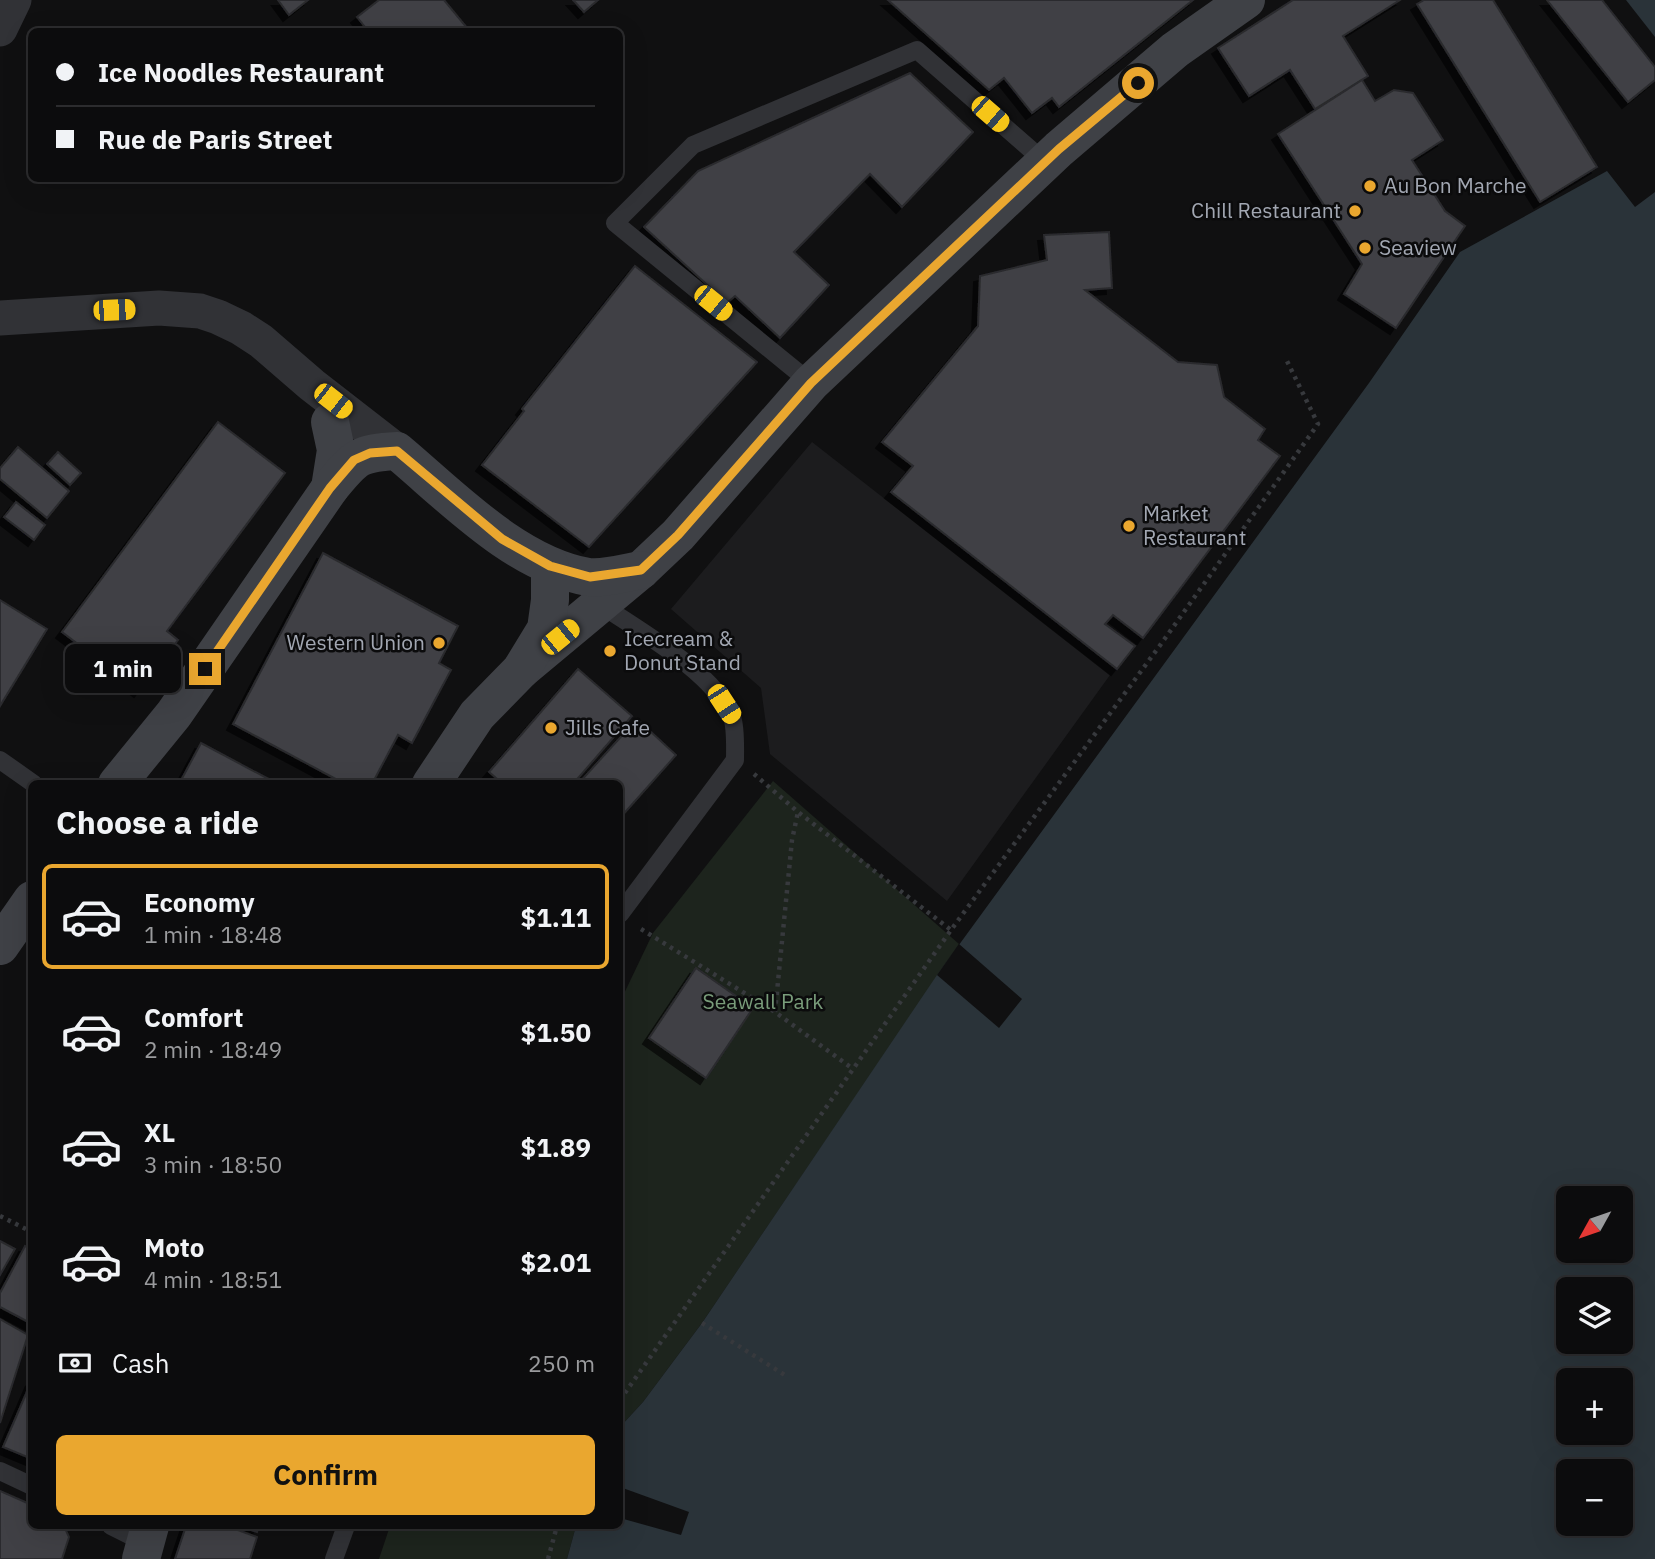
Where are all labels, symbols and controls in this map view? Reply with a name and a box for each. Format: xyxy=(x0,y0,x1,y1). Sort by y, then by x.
text: Ice Noodles Restaurant xyxy=(98,55,384,89)
route start xyxy=(1122,67,1154,99)
car xyxy=(968,92,1013,136)
text: Rue de Paris Street xyxy=(98,122,333,156)
place label: Au Bon Marche xyxy=(1384,171,1527,199)
marker: Au Bon Marche xyxy=(1362,178,1378,194)
place label: Chill Restaurant xyxy=(1191,196,1341,224)
marker: Chill Restaurant xyxy=(1347,203,1363,219)
place label: Seaview xyxy=(1379,233,1457,261)
marker: Seaview xyxy=(1357,240,1373,256)
car xyxy=(691,282,736,324)
car xyxy=(93,299,136,321)
car xyxy=(310,380,357,422)
place label: Market Restaurant xyxy=(1143,499,1246,551)
marker: Market Restaurant xyxy=(1121,518,1137,534)
car xyxy=(538,616,583,658)
place label: Icecream & Donut Stand xyxy=(624,624,741,676)
place label: Western Union xyxy=(286,628,425,656)
marker: Western Union xyxy=(431,635,447,651)
marker: Icecream & Donut Stand xyxy=(602,643,618,659)
callout: 1 min xyxy=(65,644,180,694)
text: 1 min xyxy=(93,653,153,683)
route end xyxy=(189,653,221,685)
car xyxy=(704,681,745,727)
place label: Jills Cafe xyxy=(565,713,650,741)
marker: Jills Cafe xyxy=(543,720,559,736)
text: Choose a ride xyxy=(56,801,259,843)
icon: car xyxy=(60,885,123,948)
text: Economy xyxy=(144,885,255,919)
text: $1.11 xyxy=(521,900,591,934)
text: 1 min · 18:48 xyxy=(144,919,282,949)
park label: Seawall Park xyxy=(703,987,823,1015)
icon: car xyxy=(60,1000,123,1063)
text: Comfort xyxy=(144,1000,243,1034)
text: $1.50 xyxy=(521,1015,591,1049)
text: 2 min · 18:49 xyxy=(144,1034,282,1064)
icon: car xyxy=(60,1115,123,1178)
text: XL xyxy=(144,1115,175,1149)
text: $1.89 xyxy=(521,1130,591,1164)
text: 3 min · 18:50 xyxy=(144,1149,282,1179)
north arrow xyxy=(1556,1186,1633,1264)
map controls xyxy=(1556,1186,1633,1536)
icon: car xyxy=(60,1230,123,1293)
text: Moto xyxy=(144,1230,204,1264)
text: $2.01 xyxy=(521,1245,591,1279)
text: 4 min · 18:51 xyxy=(144,1264,282,1294)
button: layers xyxy=(1556,1277,1633,1354)
icon: cash xyxy=(56,1344,94,1382)
text: Cash xyxy=(112,1346,169,1380)
text: 250 m xyxy=(528,1348,595,1378)
button: + xyxy=(1556,1368,1633,1445)
button: Confirm xyxy=(56,1435,595,1515)
button: − xyxy=(1556,1459,1633,1536)

